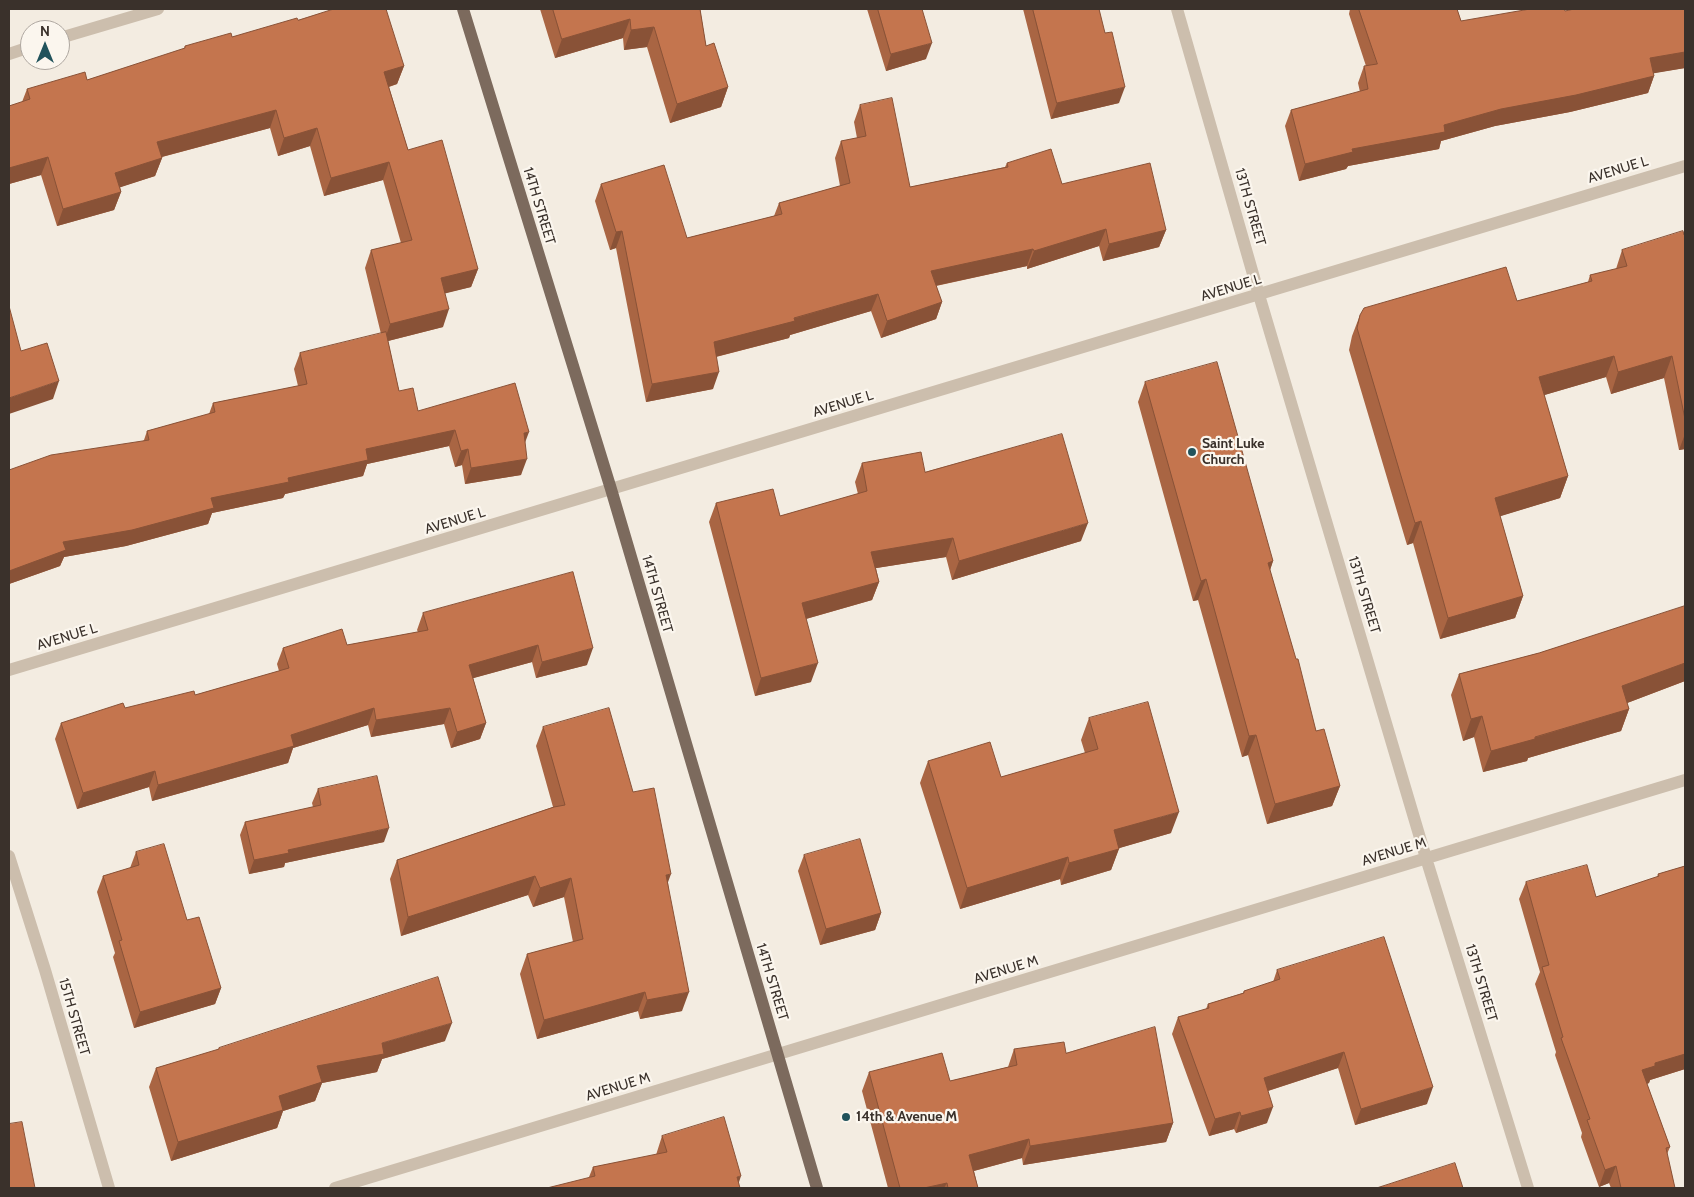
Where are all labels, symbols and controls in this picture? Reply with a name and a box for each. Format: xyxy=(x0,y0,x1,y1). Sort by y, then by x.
north arrow xyxy=(20,20,70,70)
text: N xyxy=(40,22,50,40)
street label: AVENUE L xyxy=(1586,153,1650,187)
street label: 14TH STREET xyxy=(519,165,559,247)
street label: 13TH STREET xyxy=(1231,166,1269,248)
street label: AVENUE L xyxy=(1199,271,1263,305)
street label: AVENUE L xyxy=(811,387,875,421)
place label: Saint Luke Church xyxy=(1202,436,1264,468)
marker: Saint Luke Church xyxy=(1186,446,1198,458)
street label: AVENUE L xyxy=(423,504,487,538)
street label: 14TH STREET xyxy=(638,553,676,635)
street label: 13TH STREET xyxy=(1344,554,1384,636)
street label: AVENUE L xyxy=(35,620,99,654)
street label: AVENUE M xyxy=(1360,834,1428,870)
street label: 14TH STREET xyxy=(752,941,792,1023)
street label: 13TH STREET xyxy=(1461,942,1501,1024)
street label: AVENUE M xyxy=(972,952,1040,988)
street label: 15TH STREET xyxy=(55,976,93,1058)
street label: AVENUE M xyxy=(584,1069,652,1105)
place label: 14th & Avenue M xyxy=(856,1109,957,1125)
marker: 14th & Avenue M xyxy=(840,1111,852,1123)

